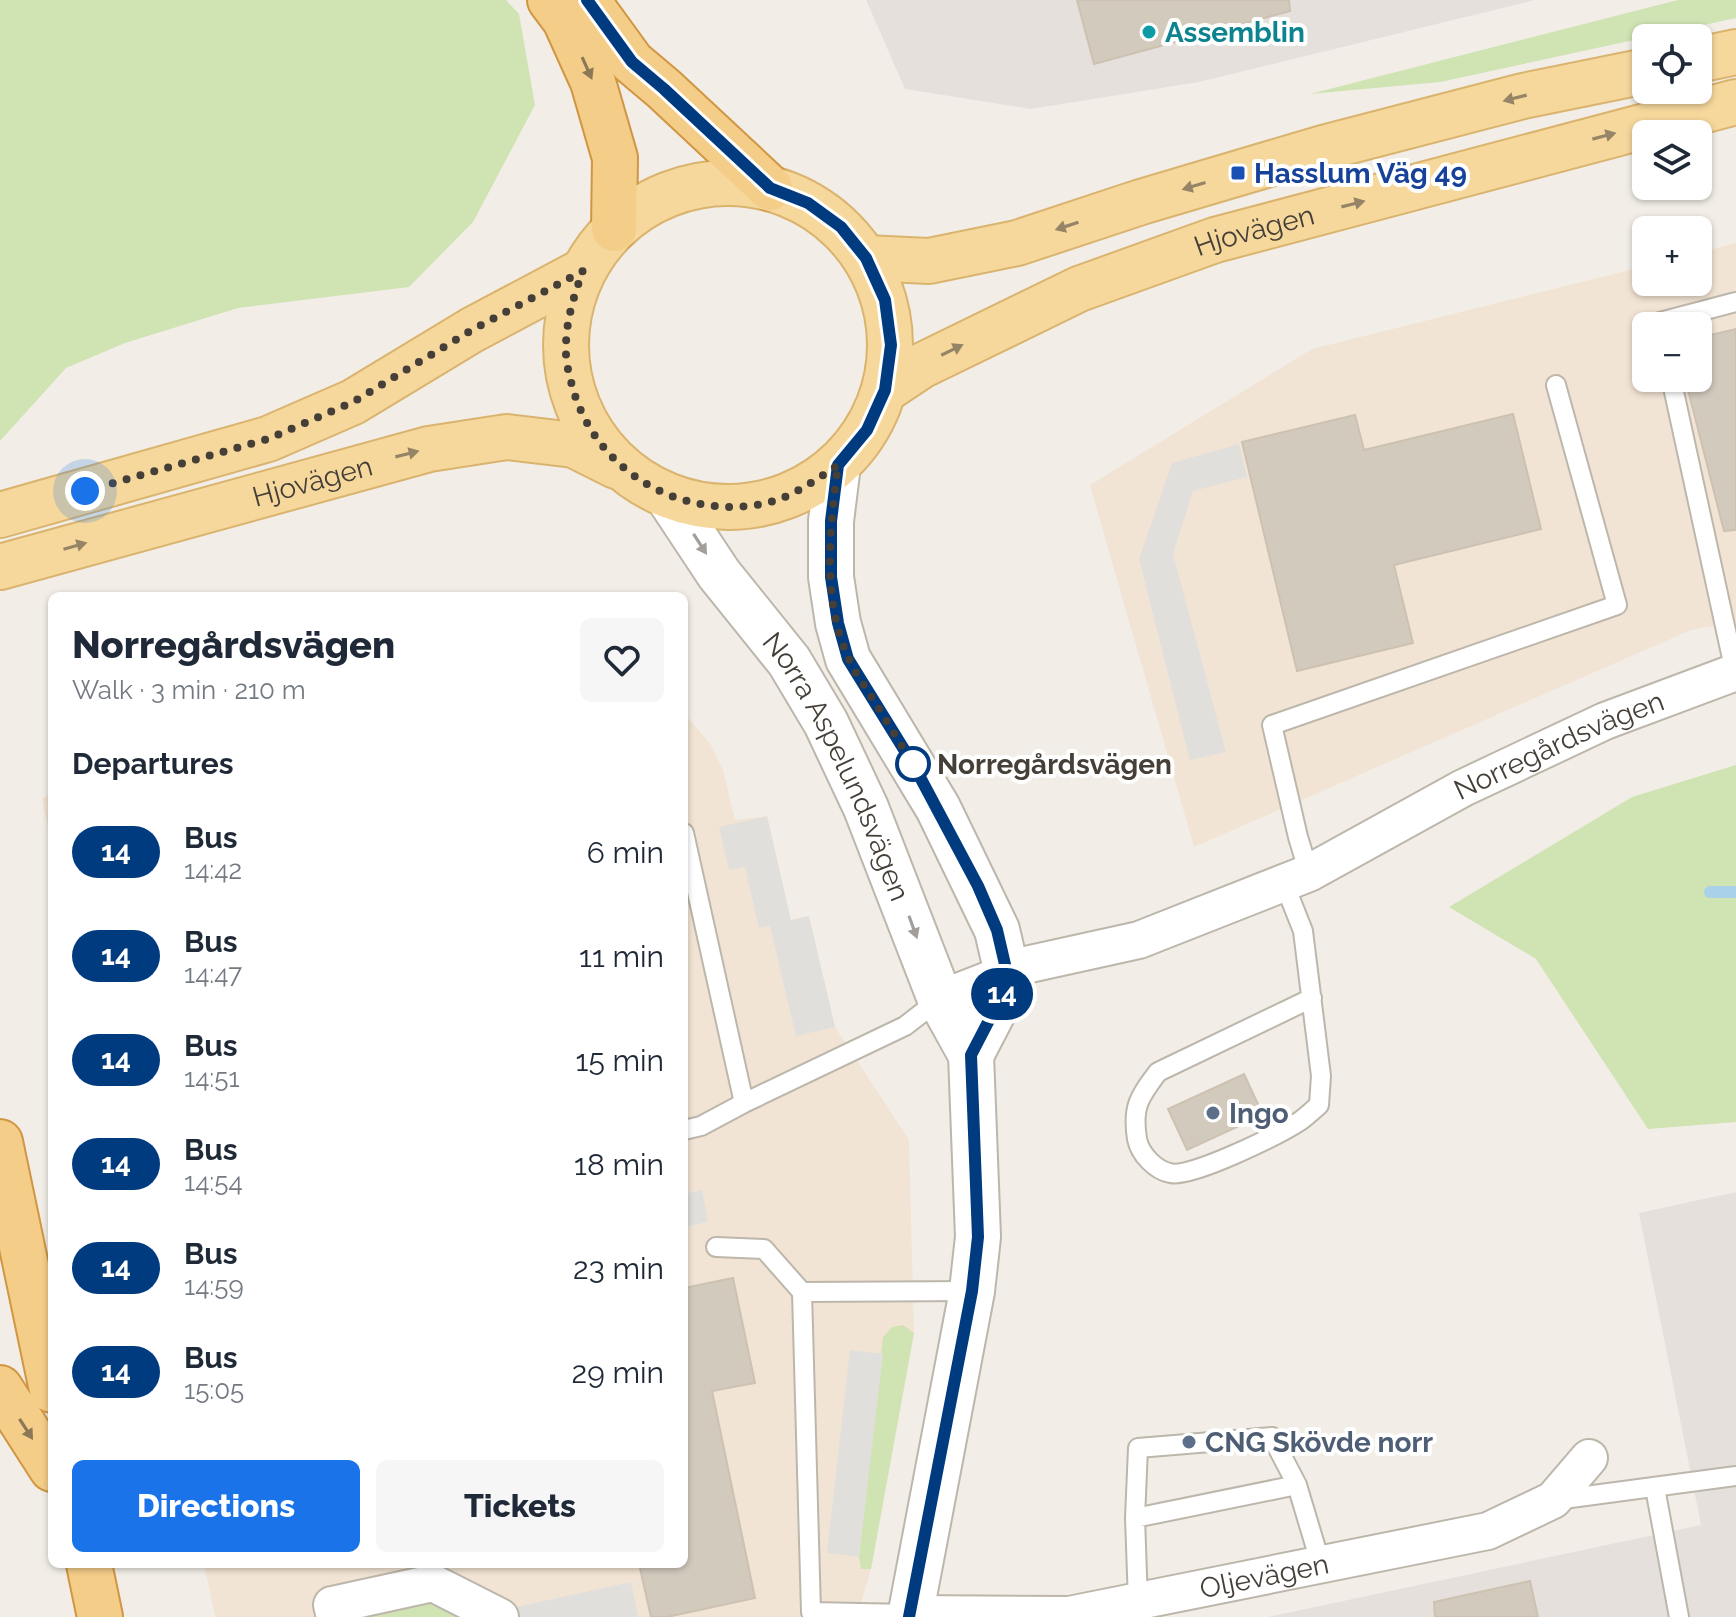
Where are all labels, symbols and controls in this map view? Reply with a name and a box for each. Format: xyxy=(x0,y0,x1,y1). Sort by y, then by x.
place label: Assemblin xyxy=(1165,16,1305,49)
marker: Assemblin xyxy=(1140,23,1158,41)
map controls xyxy=(1632,24,1712,392)
button: locate xyxy=(1632,24,1712,104)
one-way arrow xyxy=(580,56,593,80)
one-way arrow xyxy=(1502,93,1527,105)
button: layers xyxy=(1632,120,1712,200)
one-way arrow xyxy=(1592,129,1616,142)
place label: Hasslum Väg 49 xyxy=(1254,157,1467,190)
marker: Hasslum Väg 49 xyxy=(1229,164,1247,182)
one-way arrow xyxy=(1182,180,1206,193)
one-way arrow xyxy=(1340,197,1365,210)
street label: Hjovägen xyxy=(1190,198,1318,263)
button: + xyxy=(1632,216,1712,296)
one-way arrow xyxy=(1055,221,1079,233)
button: − xyxy=(1632,312,1712,392)
one-way arrow xyxy=(941,344,964,357)
one-way arrow xyxy=(394,448,419,460)
street label: Hjovägen xyxy=(249,449,376,513)
your location xyxy=(65,471,105,511)
one-way arrow xyxy=(692,533,707,554)
one-way arrow xyxy=(64,539,88,552)
button: heart xyxy=(580,618,664,702)
text: Norregårdsvägen xyxy=(72,622,395,667)
street label: Norra Aspelundsvägen xyxy=(756,626,917,905)
text: Walk · 3 min · 210 m xyxy=(72,675,306,705)
street label: Norregårdsvägen xyxy=(1449,684,1668,806)
text: Departures xyxy=(72,746,234,781)
marker: Norregårdsvägen xyxy=(896,747,930,781)
place label: Norregårdsvägen xyxy=(937,748,1172,781)
text: Bus xyxy=(184,820,238,855)
text: 14 xyxy=(101,835,131,868)
text: 6 min xyxy=(587,835,664,870)
text: 14:42 xyxy=(184,855,242,885)
one-way arrow xyxy=(908,915,920,939)
text: Bus xyxy=(184,924,238,959)
text: 14 xyxy=(101,939,131,972)
text: 11 min xyxy=(579,939,664,974)
text: 14:47 xyxy=(184,959,242,989)
line badge: 14 xyxy=(966,968,1038,1020)
text: 14 xyxy=(987,977,1017,1010)
text: Bus xyxy=(184,1028,238,1063)
text: 14 xyxy=(101,1043,131,1076)
text: 15 min xyxy=(576,1043,664,1078)
text: 14:51 xyxy=(184,1063,240,1093)
place label: Ingo xyxy=(1229,1097,1289,1130)
marker: Ingo xyxy=(1204,1104,1222,1122)
text: Bus xyxy=(184,1132,238,1167)
text: 14 xyxy=(101,1147,131,1180)
text: 18 min xyxy=(574,1147,664,1182)
text: 14:54 xyxy=(184,1167,243,1197)
text: Bus xyxy=(184,1236,238,1271)
text: 14 xyxy=(101,1251,131,1284)
text: 23 min xyxy=(573,1251,664,1286)
text: 14:59 xyxy=(184,1271,244,1301)
text: Bus xyxy=(184,1340,238,1375)
text: 14 xyxy=(101,1355,131,1388)
text: 29 min xyxy=(572,1355,664,1390)
text: 15:05 xyxy=(184,1375,244,1405)
one-way arrow xyxy=(19,1418,34,1439)
place label: CNG Skövde norr xyxy=(1205,1426,1433,1459)
marker: CNG Skövde norr xyxy=(1180,1433,1198,1451)
button: Directions xyxy=(72,1460,360,1552)
button: Tickets xyxy=(376,1460,664,1552)
street label: Oljevägen xyxy=(1197,1547,1332,1605)

